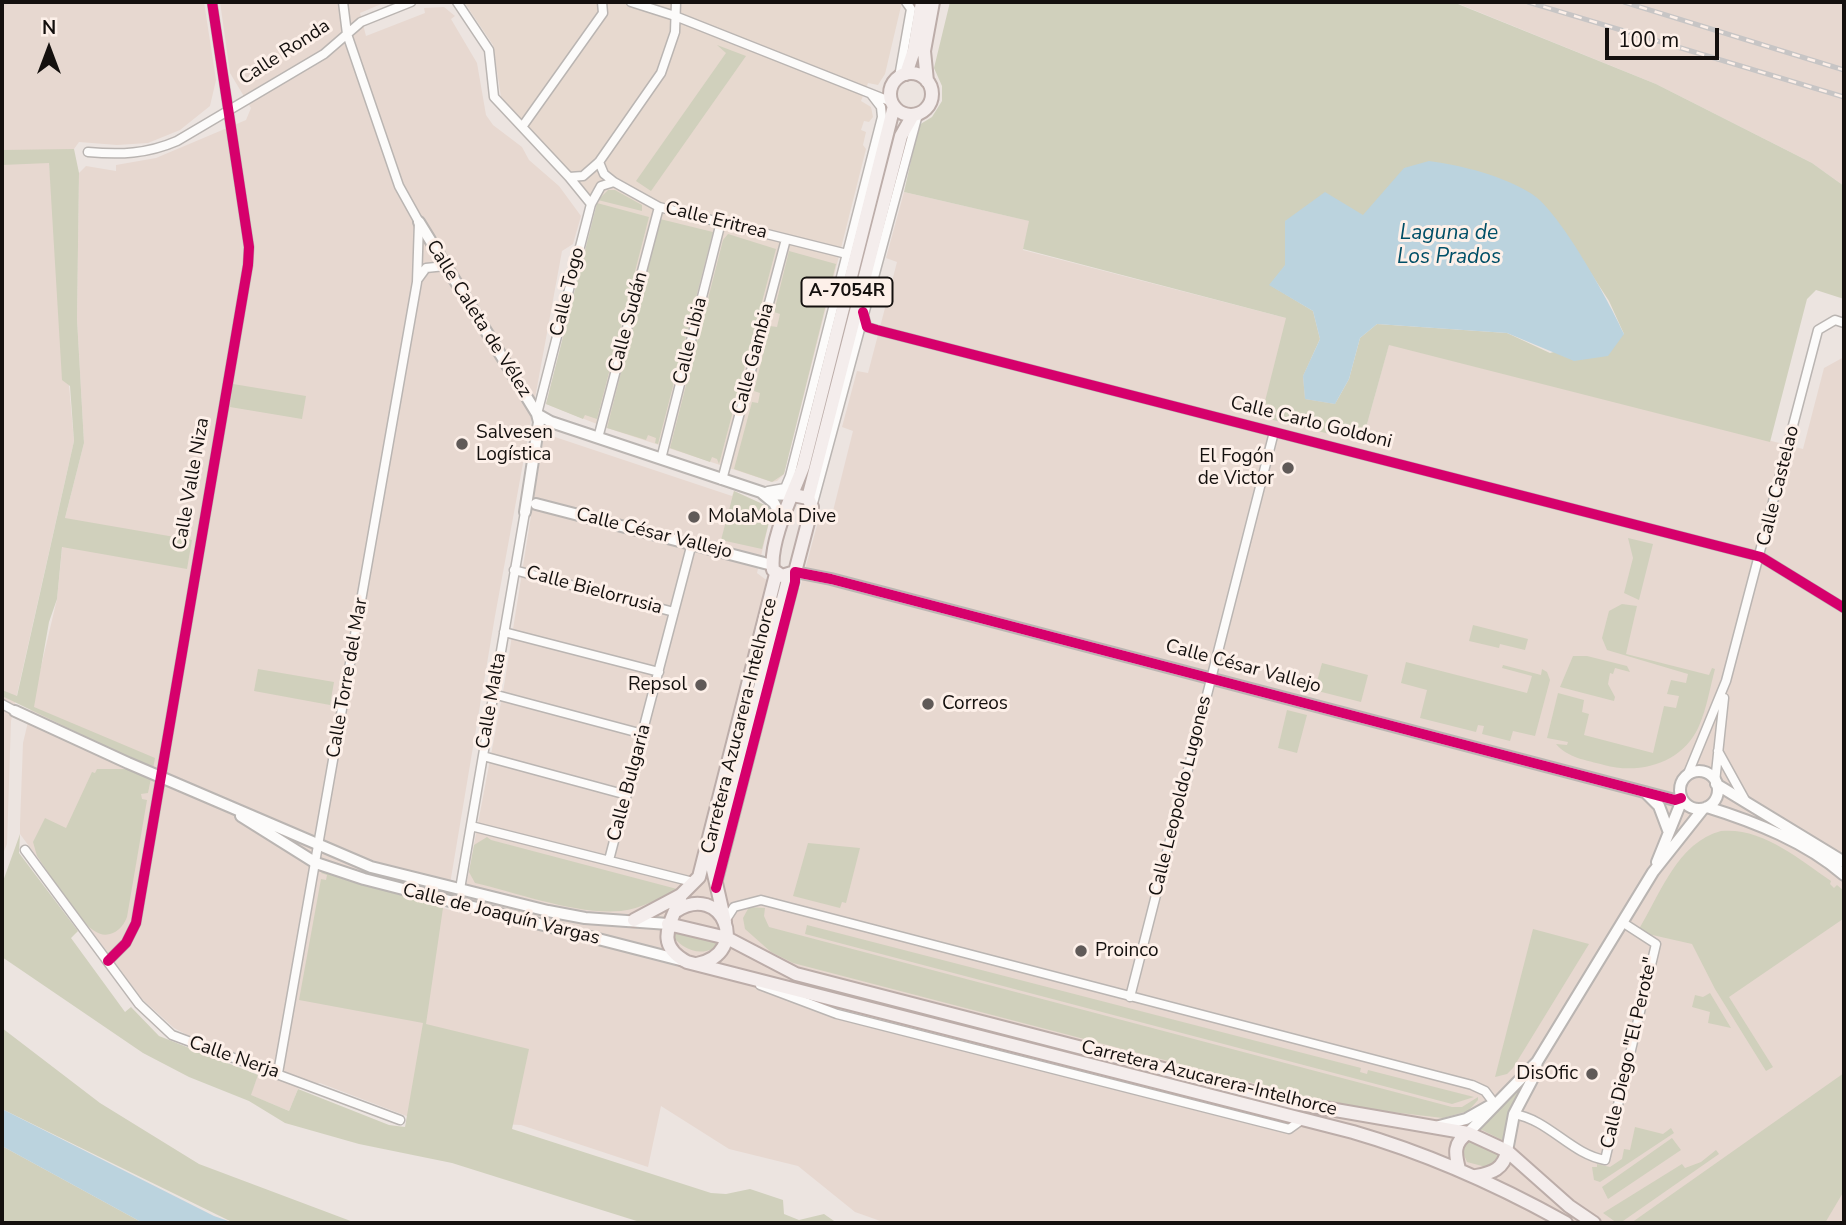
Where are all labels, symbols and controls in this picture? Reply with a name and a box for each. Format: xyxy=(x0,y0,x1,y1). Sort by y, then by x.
north arrow xyxy=(14,14,84,84)
scale bar xyxy=(1608,14,1722,58)
text: N xyxy=(42,15,56,41)
street label: Calle Ronda xyxy=(235,15,335,91)
text: 100 m xyxy=(1618,26,1679,54)
street label: Calle Eritrea xyxy=(663,197,769,245)
water label: Laguna de Los Prados xyxy=(1397,221,1501,271)
street label: Calle Caleta de Vélez xyxy=(420,236,536,402)
street label: Calle Togo xyxy=(546,245,590,339)
street label: Calle Sudán xyxy=(605,269,653,375)
road number: A-7054R xyxy=(802,278,892,306)
street label: Calle Libia xyxy=(669,295,713,387)
street label: Calle Gambia xyxy=(728,301,780,417)
street label: Calle Carlo Goldoni xyxy=(1228,392,1394,454)
street label: Calle Valle Niza xyxy=(169,416,215,552)
place label: Salvesen Logística xyxy=(476,422,553,466)
street label: Calle Castelao xyxy=(1753,423,1805,549)
marker: Salvesen Logística xyxy=(454,436,470,452)
place label: El Fogón de Victor xyxy=(1198,446,1274,490)
marker: El Fogón de Victor xyxy=(1280,460,1296,476)
street label: Calle César Vallejo xyxy=(574,504,734,564)
place label: MolaMola Dive xyxy=(708,506,836,528)
marker: MolaMola Dive xyxy=(686,509,702,525)
street label: Calle Bielorrusia xyxy=(523,562,665,620)
street label: Calle Torre del Mar xyxy=(323,596,373,760)
street label: Carretera Azucarera-Intelhorce xyxy=(697,596,783,856)
street label: Calle César Vallejo xyxy=(1163,635,1323,699)
street label: Calle Malta xyxy=(472,651,512,751)
place label: Repsol xyxy=(628,674,687,696)
marker: Repsol xyxy=(693,677,709,693)
place label: Correos xyxy=(942,693,1008,715)
street label: Calle Leopoldo Lugones xyxy=(1145,693,1217,899)
marker: Correos xyxy=(920,696,936,712)
street label: Calle Bulgaria xyxy=(603,722,657,844)
street label: Calle de Joaquín Vargas xyxy=(400,879,602,951)
place label: Proinco xyxy=(1095,940,1158,962)
marker: Proinco xyxy=(1073,943,1089,959)
street label: Calle Diego "El Perote" xyxy=(1597,955,1663,1151)
street label: Calle Nerja xyxy=(186,1032,282,1084)
street label: Carretera Azucarera-Intelhorce xyxy=(1079,1036,1339,1122)
place label: DisOfic xyxy=(1516,1063,1578,1085)
marker: DisOfic xyxy=(1584,1066,1600,1082)

